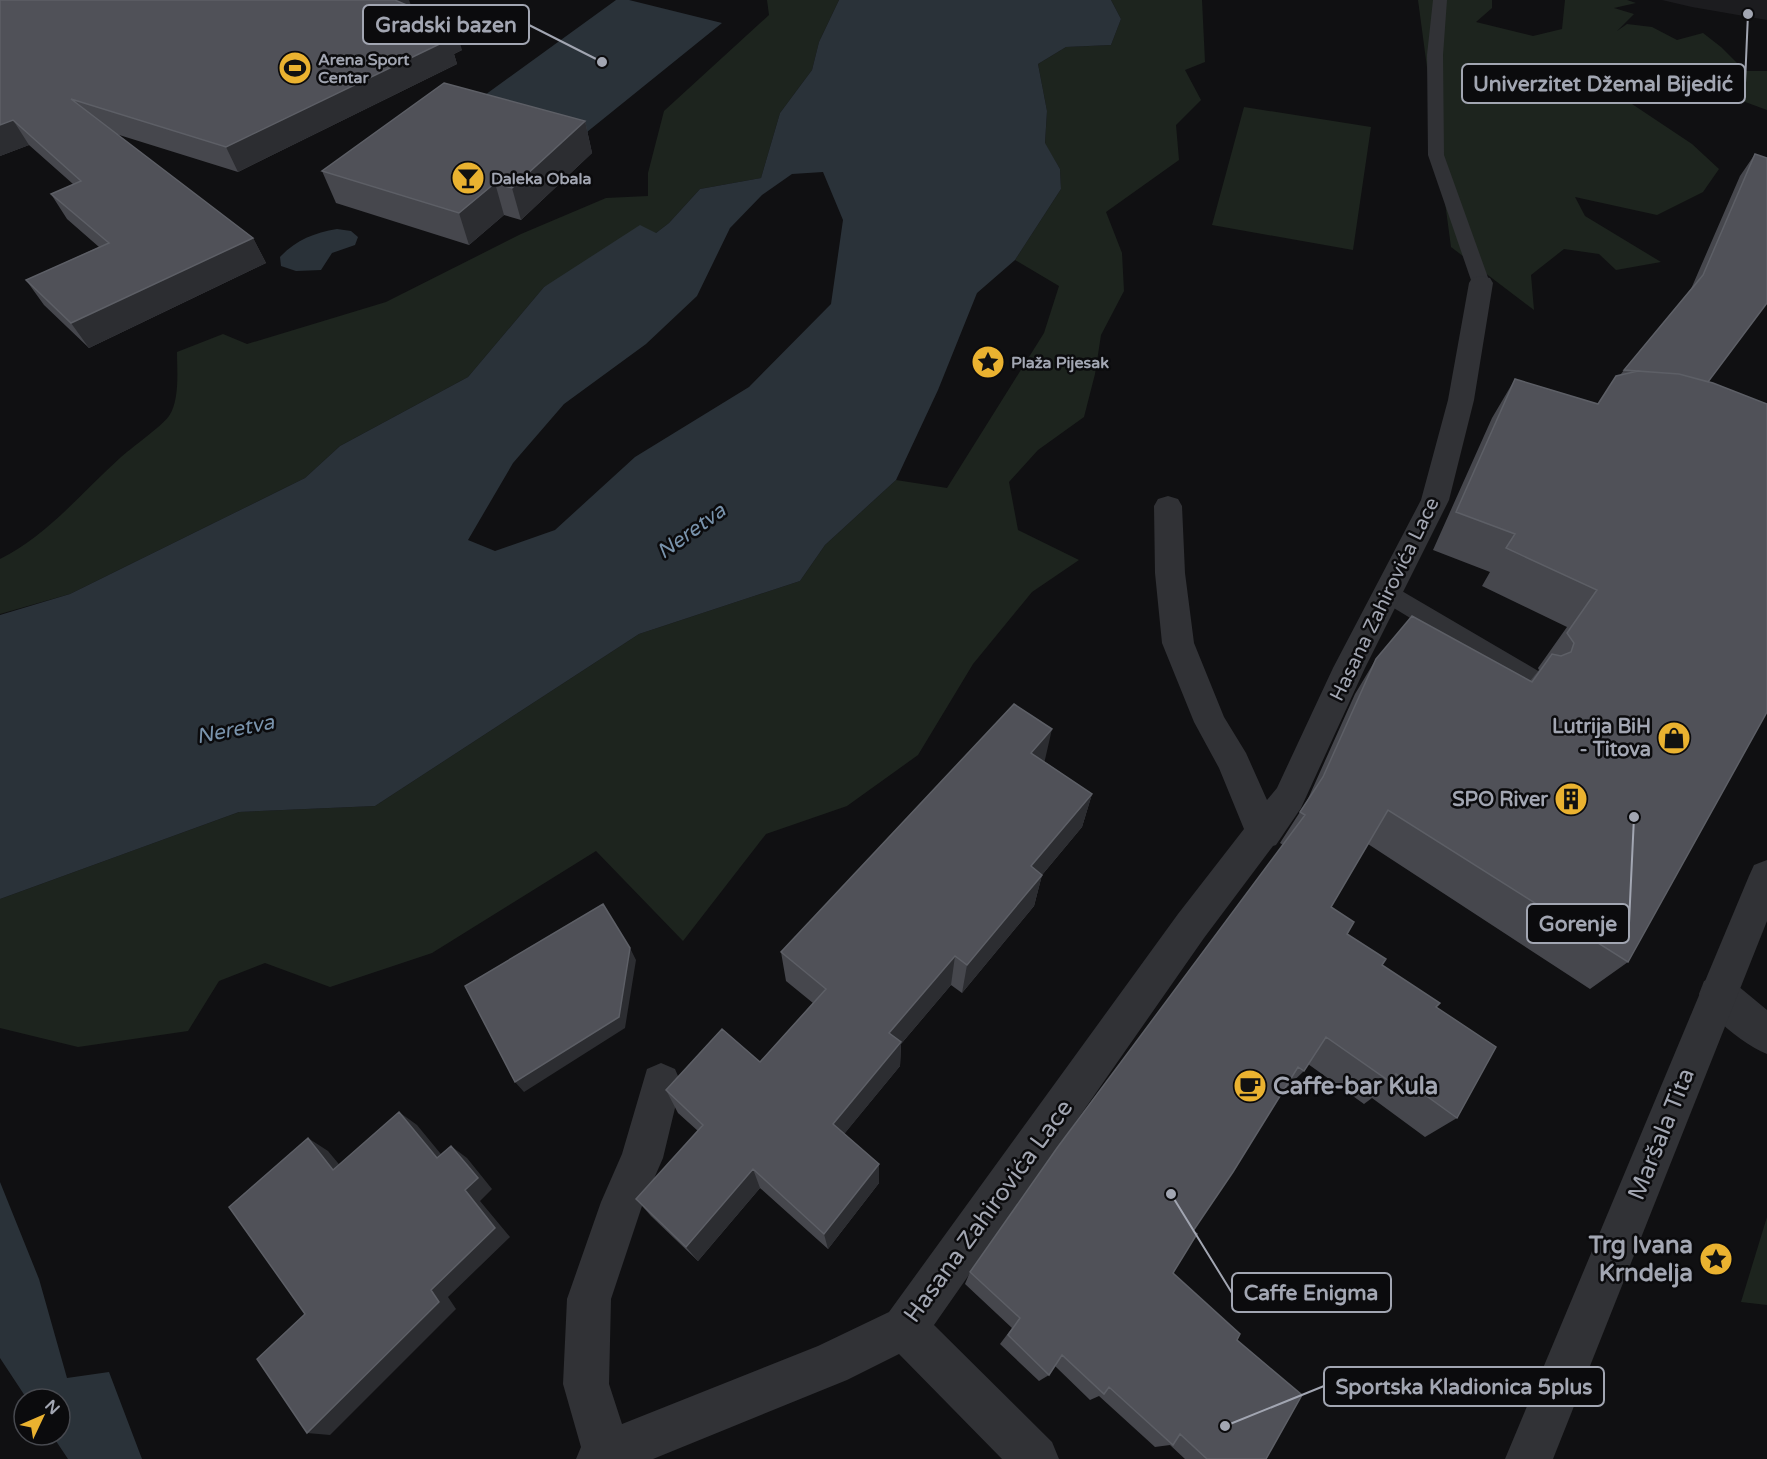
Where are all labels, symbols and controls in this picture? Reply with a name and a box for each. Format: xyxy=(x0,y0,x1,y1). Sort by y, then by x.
callout: Gradski bazen xyxy=(363,5,529,44)
text: Gradski bazen xyxy=(375,13,517,38)
sports icon: Arena Sport Centar xyxy=(277,50,313,86)
place label: Arena Sport Centar xyxy=(318,50,410,88)
callout: Univerzitet Džemal Bijedić xyxy=(1462,64,1745,103)
text: Univerzitet Džemal Bijedić xyxy=(1473,72,1733,97)
bar icon: Daleka Obala xyxy=(450,160,486,196)
place label: Daleka Obala xyxy=(491,169,592,189)
place icon: Plaža Pijesak xyxy=(970,344,1006,380)
place label: Plaža Pijesak xyxy=(1011,353,1109,373)
street label: Hasana Zahirovića Lace xyxy=(1325,494,1445,705)
water label: Neretva xyxy=(652,497,731,565)
water label: Neretva xyxy=(194,709,277,749)
place label: Lutrija BiH - Titova xyxy=(1552,715,1651,762)
shop icon: Lutrija BiH - Titova xyxy=(1656,720,1692,756)
building icon: SPO River xyxy=(1553,781,1589,817)
place label: SPO River xyxy=(1452,788,1548,812)
callout: Gorenje xyxy=(1527,904,1629,943)
text: Gorenje xyxy=(1539,912,1617,937)
street label: Maršala Tita xyxy=(1622,1064,1701,1204)
cafe icon: Caffe-bar Kula xyxy=(1232,1068,1268,1104)
place label: Caffe-bar Kula xyxy=(1273,1072,1438,1101)
street label: Hasana Zahirovića Lace xyxy=(898,1094,1079,1328)
place label: Trg Ivana Krndelja xyxy=(1588,1231,1693,1288)
place icon: Trg Ivana Krndelja xyxy=(1698,1241,1734,1277)
callout: Caffe Enigma xyxy=(1232,1273,1391,1312)
text: Caffe Enigma xyxy=(1244,1281,1378,1306)
callout: Sportska Kladionica 5plus xyxy=(1324,1367,1604,1406)
text: Sportska Kladionica 5plus xyxy=(1336,1375,1592,1400)
north arrow xyxy=(12,1387,72,1447)
text: N xyxy=(40,1396,64,1419)

